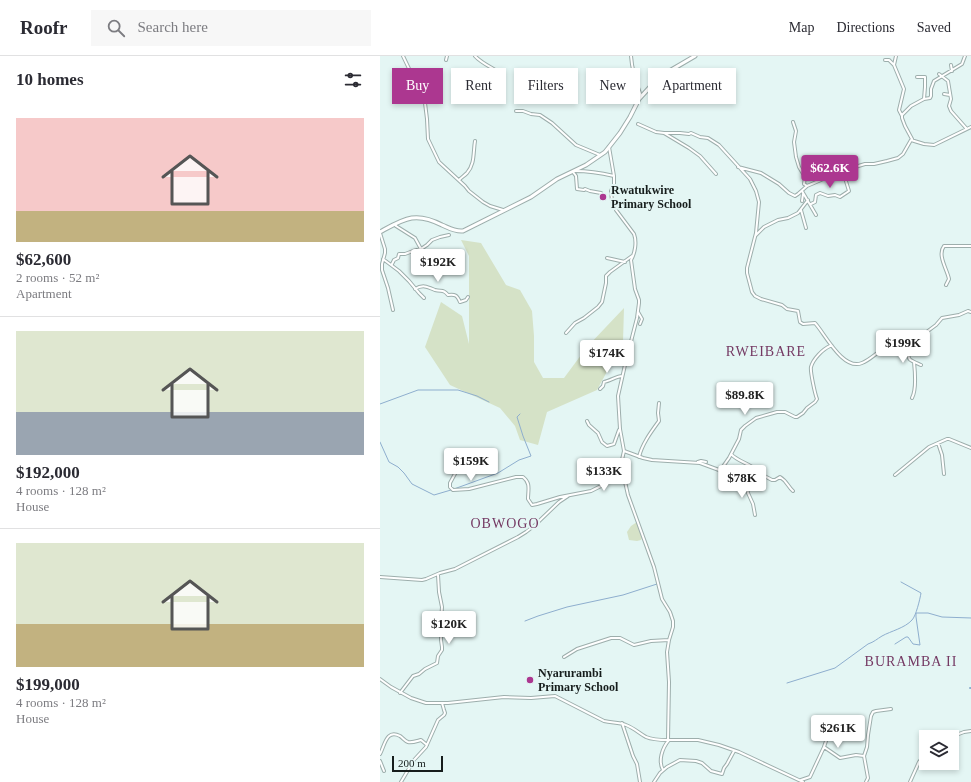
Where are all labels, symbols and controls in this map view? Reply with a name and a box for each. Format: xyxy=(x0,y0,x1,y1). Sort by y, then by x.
search box xyxy=(91,10,371,46)
text: Roofr xyxy=(20,17,67,38)
icon: search xyxy=(105,17,127,39)
text: Search here xyxy=(137,19,208,35)
text: Map xyxy=(789,20,814,35)
text: Directions xyxy=(836,20,895,35)
text: Saved xyxy=(917,20,951,35)
chip: Buy xyxy=(392,68,443,104)
chip: Rent xyxy=(451,68,506,104)
chip: Filters xyxy=(514,68,578,104)
chip: New xyxy=(586,68,640,104)
chip: Apartment xyxy=(648,68,736,104)
icon: filters xyxy=(342,69,364,91)
text: 10 homes xyxy=(16,70,84,89)
icon: home xyxy=(154,144,226,216)
pin: $62.6K xyxy=(797,155,863,189)
text: $62.6K xyxy=(810,160,850,175)
place label: Rwatukwire Primary School xyxy=(611,183,692,211)
marker: Rwatukwire Primary School xyxy=(598,192,608,202)
pin: $192K xyxy=(410,249,466,283)
text: $62,600 xyxy=(16,250,71,269)
text: $192K xyxy=(420,254,456,269)
text: 2 rooms · 52 m² xyxy=(16,270,99,285)
text: Apartment xyxy=(16,286,72,301)
pin: $199K xyxy=(875,330,931,364)
text: $199K xyxy=(885,335,921,350)
pin: $174K xyxy=(579,340,635,374)
district label: RWEIBARE xyxy=(726,344,806,359)
text: $174K xyxy=(589,345,625,360)
icon: home xyxy=(154,357,226,429)
pin: $89.8K xyxy=(712,382,778,416)
text: $89.8K xyxy=(725,387,765,402)
pin: $159K xyxy=(443,448,499,482)
text: $159K xyxy=(453,453,489,468)
pin: $133K xyxy=(576,458,632,492)
text: $192,000 xyxy=(16,463,80,482)
text: $133K xyxy=(586,463,622,478)
pin: $78K xyxy=(718,465,766,499)
text: $78K xyxy=(727,470,757,485)
text: 4 rooms · 128 m² xyxy=(16,483,106,498)
text: House xyxy=(16,499,49,514)
district label: OBWOGO xyxy=(471,516,540,531)
icon: home xyxy=(154,569,226,641)
pin: $120K xyxy=(421,611,477,645)
text: $120K xyxy=(431,616,467,631)
district label: BURAMBA II xyxy=(865,654,957,669)
place label: Nyarurambi Primary School xyxy=(538,666,619,694)
text: $199,000 xyxy=(16,675,80,694)
marker: Nyarurambi Primary School xyxy=(525,675,535,685)
text: 4 rooms · 128 m² xyxy=(16,695,106,710)
text: House xyxy=(16,711,49,726)
pin: $261K xyxy=(810,715,866,749)
text: $261K xyxy=(820,720,856,735)
map controls xyxy=(919,730,959,770)
button: layers xyxy=(919,730,959,770)
scale bar xyxy=(392,754,443,773)
text: 200 m xyxy=(398,757,426,769)

